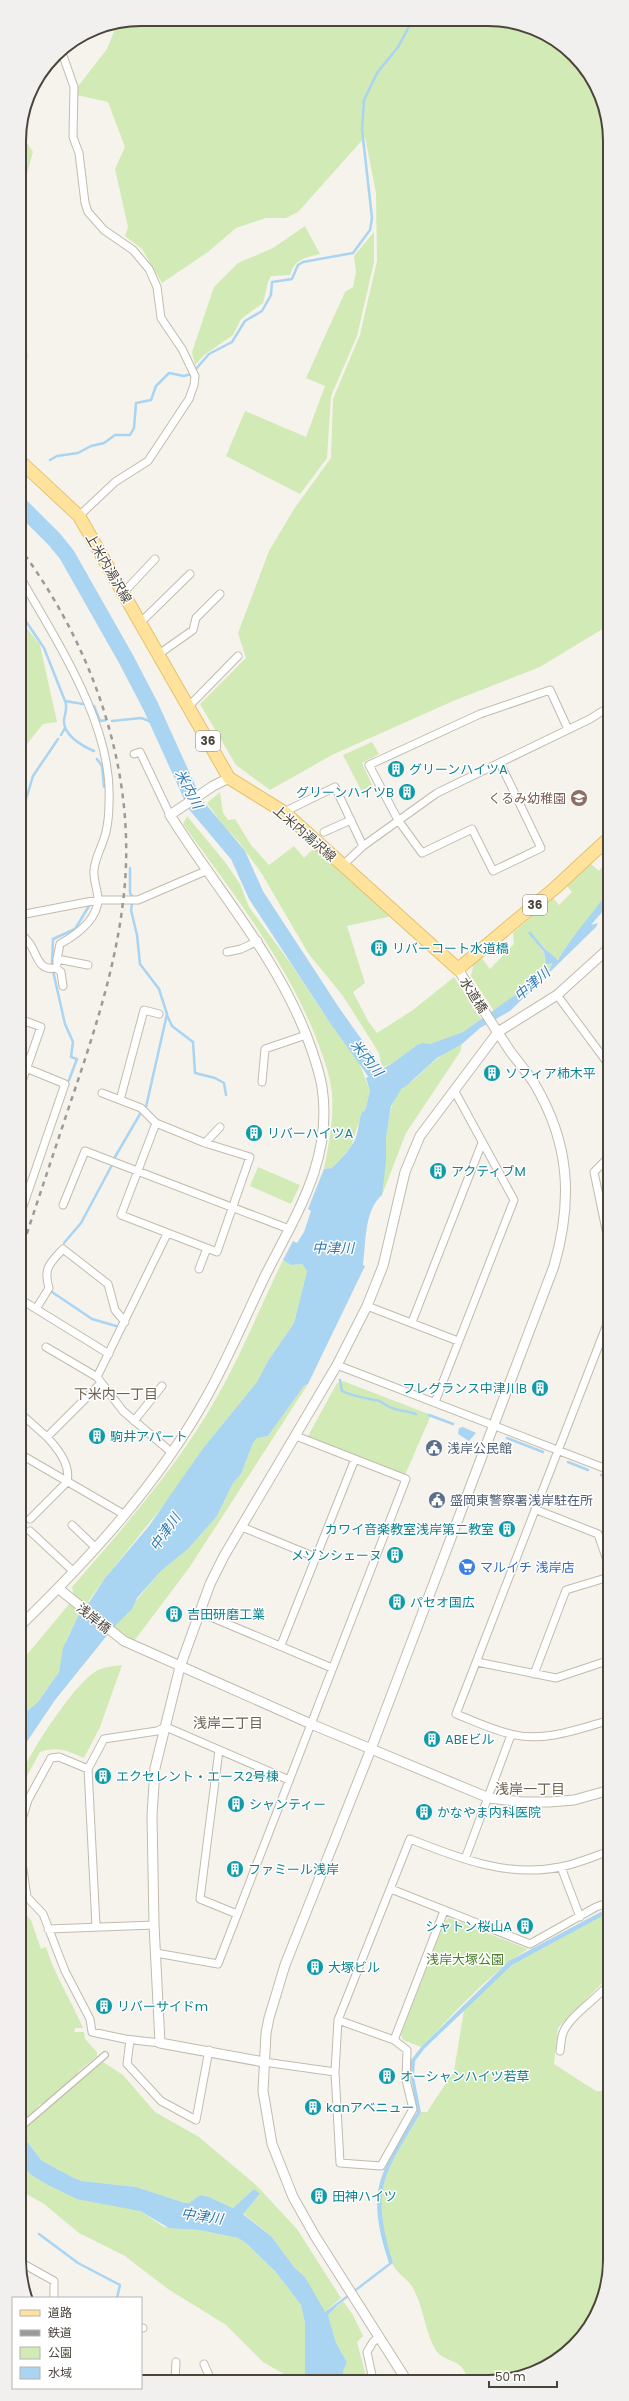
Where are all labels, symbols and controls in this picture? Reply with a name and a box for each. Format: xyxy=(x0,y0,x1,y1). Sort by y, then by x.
street label: 上米内湯沢線 xyxy=(81,530,136,607)
road number: 36 xyxy=(196,731,220,751)
building icon: グリーンハイツA xyxy=(386,759,406,779)
place label: グリーンハイツA xyxy=(409,760,508,779)
water label: 米内川 xyxy=(170,766,209,814)
building icon: グリーンハイツB xyxy=(397,782,417,802)
place label: グリーンハイツB xyxy=(296,783,394,802)
school or university icon: くるみ幼稚園 xyxy=(569,788,589,808)
place label: くるみ幼稚園 xyxy=(488,789,566,808)
street label: 上米内湯沢線 xyxy=(269,801,340,866)
road number: 36 xyxy=(523,895,547,915)
building icon: リバーコート水道橋 xyxy=(369,938,389,958)
place label: リバーコート水道橋 xyxy=(392,939,509,958)
water label: 中津川 xyxy=(510,961,556,1005)
street label: 水道橋 xyxy=(455,974,492,1017)
water label: 米内川 xyxy=(346,1035,389,1082)
building icon: ソフィア柿木平 xyxy=(482,1063,502,1083)
place label: ソフィア柿木平 xyxy=(505,1064,596,1083)
building icon: リバーハイツA xyxy=(244,1123,264,1143)
place label: リバーハイツA xyxy=(267,1124,353,1143)
building icon: アクティブM xyxy=(428,1161,448,1181)
place label: アクティブM xyxy=(451,1162,526,1181)
water label: 中津川 xyxy=(312,1238,356,1258)
building icon: フレグランス中津川B xyxy=(530,1378,550,1398)
place label: フレグランス中津川B xyxy=(402,1379,527,1398)
district label: 下米内一丁目 xyxy=(74,1384,158,1404)
building icon: 駒井アパート xyxy=(87,1426,107,1446)
place label: 駒井アパート xyxy=(110,1427,188,1446)
public building icon: 浅岸公民館 xyxy=(424,1438,444,1458)
place label: 浅岸公民館 xyxy=(447,1439,512,1458)
public building icon: 盛岡東警察署浅岸駐在所 xyxy=(427,1490,447,1510)
place label: 盛岡東警察署浅岸駐在所 xyxy=(450,1491,593,1510)
water label: 中津川 xyxy=(145,1507,186,1555)
building icon: カワイ音楽教室浅岸第二教室 xyxy=(497,1519,517,1539)
place label: カワイ音楽教室浅岸第二教室 xyxy=(325,1520,494,1539)
building icon: メゾンシェーヌ xyxy=(385,1545,405,1565)
place label: メゾンシェーヌ xyxy=(291,1546,382,1565)
supermarket icon: マルイチ 浅岸店 xyxy=(457,1557,477,1577)
place label: マルイチ 浅岸店 xyxy=(480,1558,574,1577)
building icon: パセオ国広 xyxy=(387,1592,407,1612)
place label: パセオ国広 xyxy=(410,1593,475,1612)
street label: 浅岸橋 xyxy=(73,1599,115,1638)
building icon: 吉田研磨工業 xyxy=(164,1604,184,1624)
place label: 吉田研磨工業 xyxy=(187,1605,265,1624)
district label: 浅岸二丁目 xyxy=(193,1713,263,1733)
building icon: ABEビル xyxy=(422,1729,442,1749)
place label: ABEビル xyxy=(445,1730,494,1749)
building icon: エクセレント・エース2号棟 xyxy=(93,1766,113,1786)
place label: エクセレント・エース2号棟 xyxy=(116,1767,279,1786)
district label: 浅岸一丁目 xyxy=(495,1779,565,1799)
building icon: シャンティー xyxy=(226,1794,246,1814)
place label: シャンティー xyxy=(249,1795,326,1814)
building icon: かなやま内科医院 xyxy=(414,1802,434,1822)
place label: かなやま内科医院 xyxy=(437,1803,541,1822)
building icon: ファミール浅岸 xyxy=(225,1859,245,1879)
place label: ファミール浅岸 xyxy=(248,1860,339,1879)
building icon: シャトン桜山A xyxy=(515,1916,535,1936)
place label: シャトン桜山A xyxy=(425,1917,512,1936)
park label: 浅岸大塚公園 xyxy=(426,1950,504,1969)
building icon: 大塚ビル xyxy=(305,1957,325,1977)
place label: 大塚ビル xyxy=(328,1958,380,1977)
building icon: リバーサイドm xyxy=(94,1996,114,2016)
place label: リバーサイドm xyxy=(117,1997,208,2016)
building icon: オーシャンハイツ若草 xyxy=(377,2066,397,2086)
place label: オーシャンハイツ若草 xyxy=(400,2067,529,2086)
building icon: kanアベニュー xyxy=(303,2097,323,2117)
place label: kanアベニュー xyxy=(326,2098,415,2117)
building icon: 田神ハイツ xyxy=(309,2186,329,2206)
place label: 田神ハイツ xyxy=(332,2187,397,2206)
water label: 中津川 xyxy=(180,2203,226,2229)
legend xyxy=(12,2297,142,2389)
text: 道路 xyxy=(48,2304,72,2321)
text: 鉄道 xyxy=(48,2324,72,2341)
text: 公園 xyxy=(48,2344,72,2361)
scale bar xyxy=(489,2363,557,2389)
text: 水域 xyxy=(48,2364,72,2381)
text: 50 m xyxy=(495,2368,526,2385)

